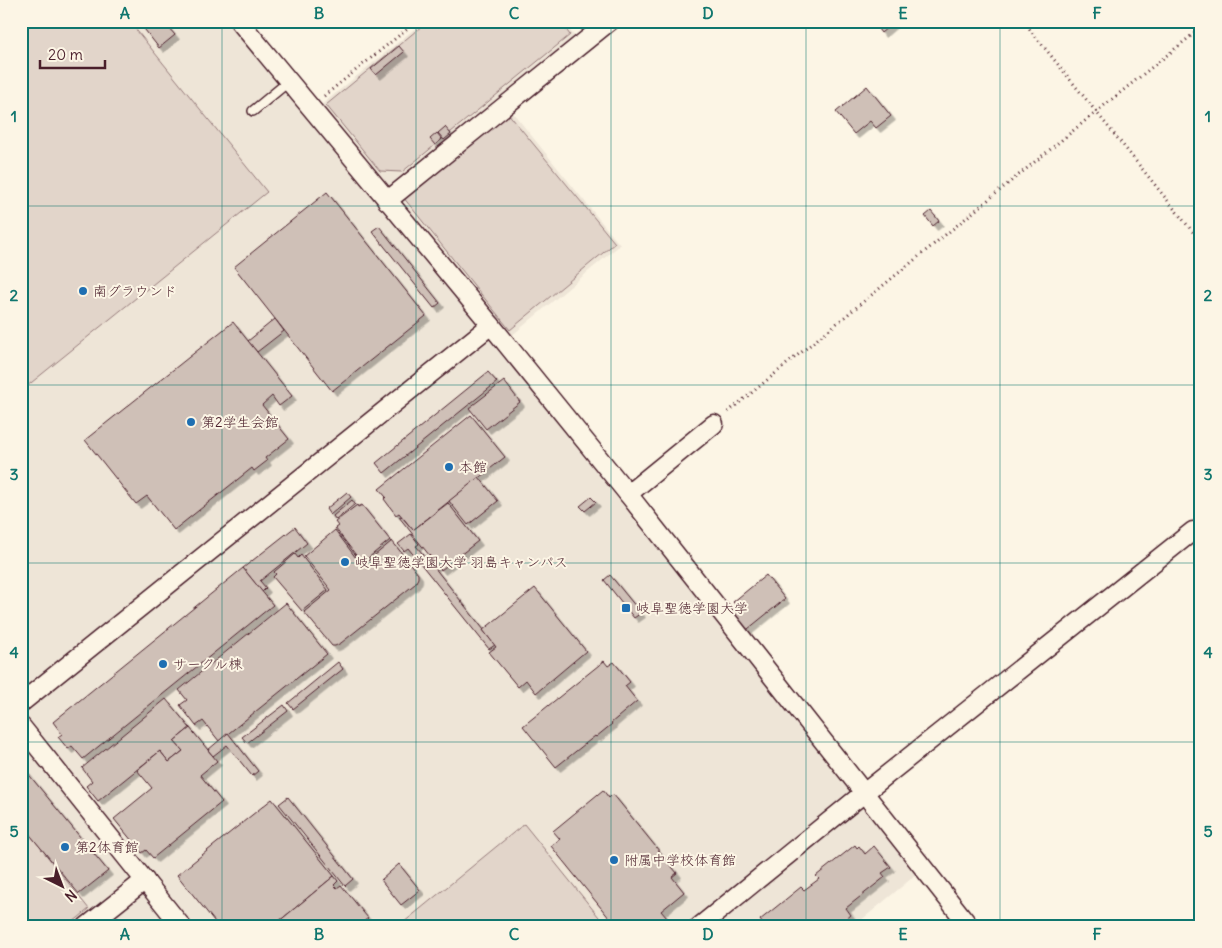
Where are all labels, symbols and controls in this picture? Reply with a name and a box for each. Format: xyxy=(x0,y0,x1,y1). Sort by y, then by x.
text: A xyxy=(120,3,130,23)
text: B xyxy=(314,3,325,23)
text: C xyxy=(509,3,520,23)
text: D xyxy=(702,3,714,23)
text: E xyxy=(898,3,908,23)
text: F xyxy=(1092,3,1102,23)
scale bar xyxy=(40,38,105,70)
text: 20 m xyxy=(48,45,83,64)
text: 1 xyxy=(11,106,17,126)
text: 1 xyxy=(1205,106,1211,126)
place label: 南グラウンド xyxy=(93,282,177,300)
text: 2 xyxy=(10,285,19,305)
marker: 南グラウンド xyxy=(77,285,89,297)
text: 2 xyxy=(1204,285,1213,305)
place label: 第2学生会館 xyxy=(201,413,279,431)
marker: 第2学生会館 xyxy=(185,416,197,428)
place label: 本館 xyxy=(459,458,487,476)
marker: 本館 xyxy=(443,461,455,473)
text: 3 xyxy=(9,464,19,484)
text: 3 xyxy=(1203,464,1213,484)
place label: 岐阜聖徳学園大学 羽島キャンパス xyxy=(355,553,568,571)
marker: 岐阜聖徳学園大学 羽島キャンパス xyxy=(339,556,351,568)
place label: 岐阜聖徳学園大学 xyxy=(636,599,748,617)
marker: 岐阜聖徳学園大学 xyxy=(620,602,632,614)
text: 4 xyxy=(9,642,19,662)
text: 4 xyxy=(1203,642,1213,662)
place label: サークル棟 xyxy=(173,655,243,673)
marker: サークル棟 xyxy=(157,658,169,670)
text: 5 xyxy=(9,821,19,841)
text: 5 xyxy=(1203,821,1213,841)
place label: 第2体育館 xyxy=(75,838,139,856)
marker: 第2体育館 xyxy=(59,841,71,853)
place label: 附属中学校体育館 xyxy=(624,851,736,869)
marker: 附属中学校体育館 xyxy=(608,854,620,866)
north arrow xyxy=(38,860,88,910)
text: N xyxy=(61,886,80,906)
text: A xyxy=(120,924,130,944)
text: B xyxy=(314,924,325,944)
text: C xyxy=(509,924,520,944)
text: D xyxy=(702,924,714,944)
text: E xyxy=(898,924,908,944)
text: F xyxy=(1092,924,1102,944)

